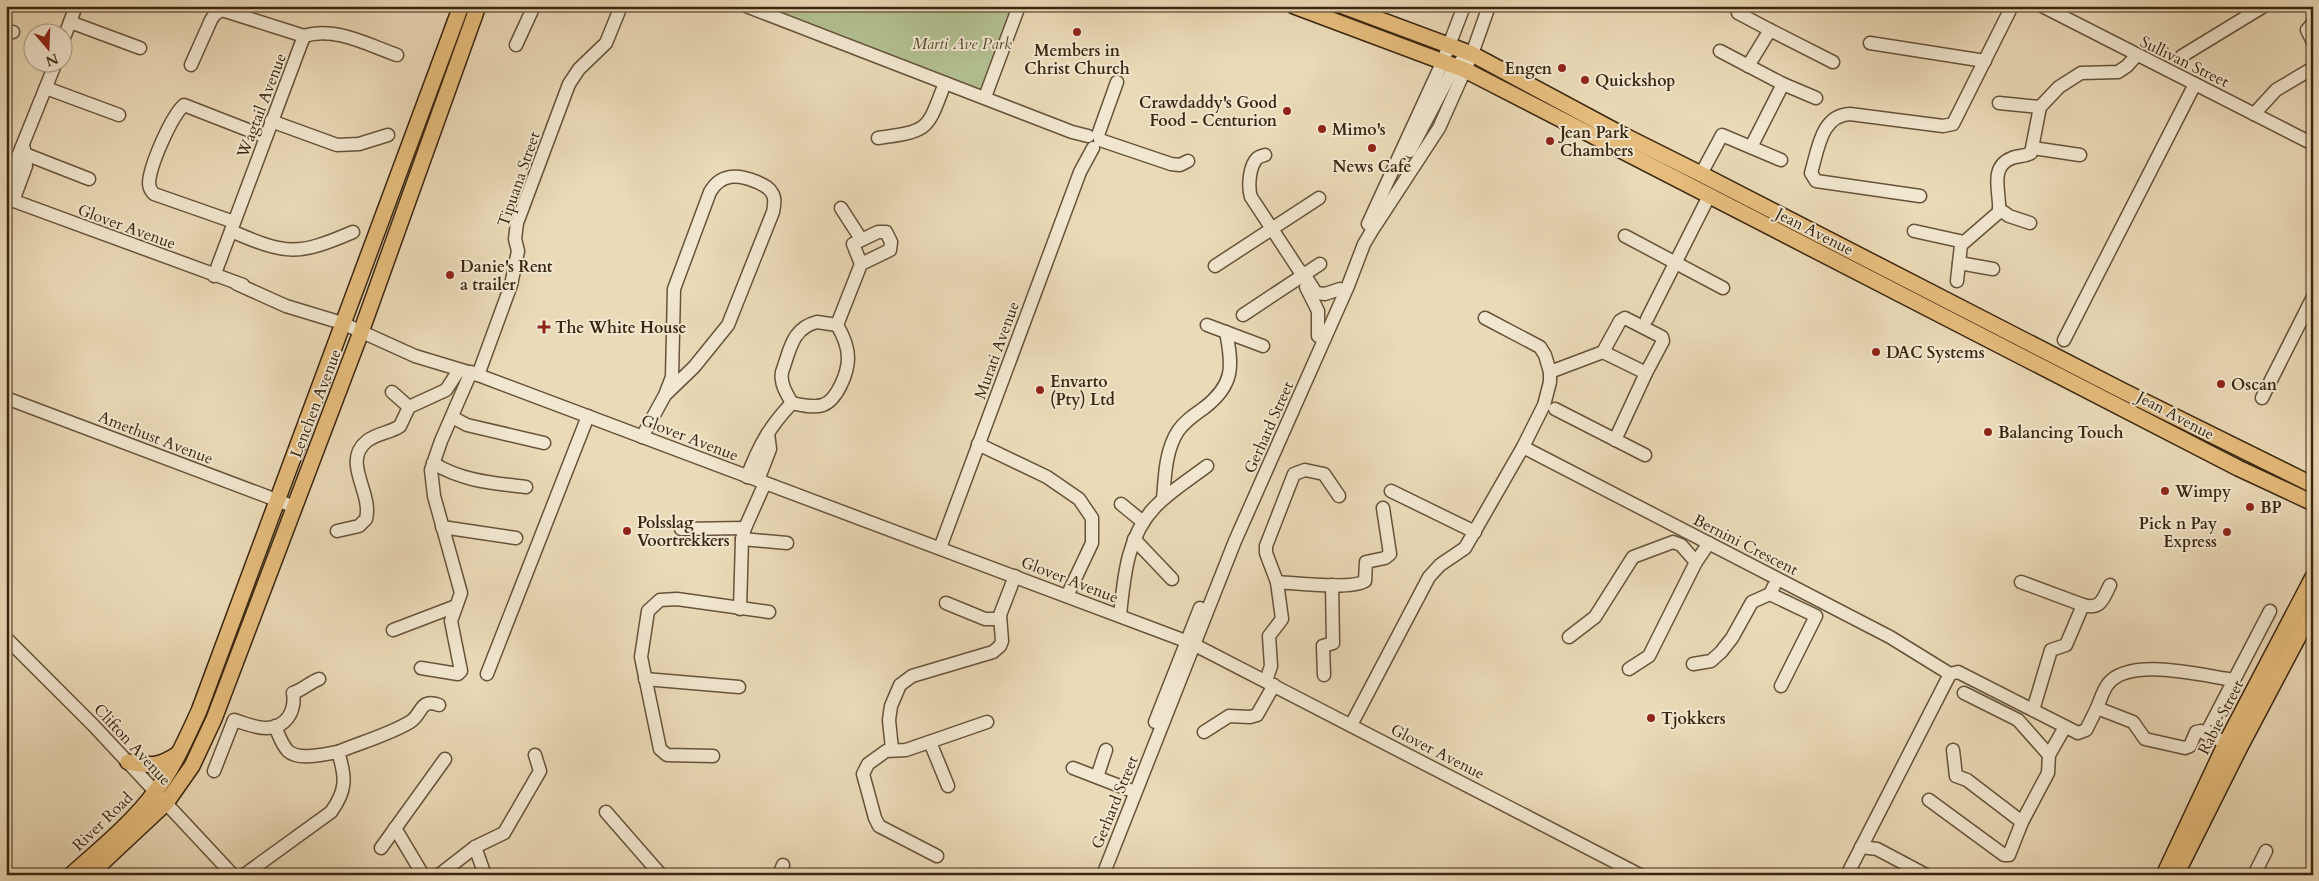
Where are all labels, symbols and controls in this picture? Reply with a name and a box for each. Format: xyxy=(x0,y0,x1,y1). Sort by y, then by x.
north arrow xyxy=(22,22,72,72)
marker: Members in Christ Church xyxy=(1071,26,1083,38)
street label: Sullivan Street xyxy=(2136,31,2233,93)
park label: Marti Ave Park xyxy=(912,33,1012,55)
place label: Members in Christ Church xyxy=(1024,40,1130,80)
text: N xyxy=(43,49,61,71)
street label: Wagtail Avenue xyxy=(232,50,292,162)
place label: Engen xyxy=(1505,58,1553,80)
marker: Engen xyxy=(1556,62,1568,74)
place label: Quickshop xyxy=(1595,70,1675,92)
marker: Quickshop xyxy=(1579,74,1591,86)
place label: Crawdaddy's Good Food - Centurion xyxy=(1139,92,1278,132)
marker: Crawdaddy's Good Food - Centurion xyxy=(1281,105,1293,117)
place label: Mimo's xyxy=(1332,119,1386,141)
place label: Jean Park Chambers xyxy=(1558,122,1633,162)
marker: Mimo's xyxy=(1316,123,1328,135)
street label: Tipuana Street xyxy=(492,129,546,230)
marker: Jean Park Chambers xyxy=(1544,135,1556,147)
marker: News Cafe xyxy=(1366,142,1378,154)
place label: News Cafe xyxy=(1333,156,1411,178)
street label: Glover Avenue xyxy=(75,199,179,255)
street label: Jean Avenue xyxy=(1770,202,1857,261)
place label: Danie's Rent a trailer xyxy=(460,256,553,296)
marker: Danie's Rent a trailer xyxy=(444,269,456,281)
street label: Murati Avenue xyxy=(969,298,1025,402)
place label: The White House xyxy=(555,317,687,339)
marker: The White House xyxy=(537,320,551,334)
place label: DAC Systems xyxy=(1886,342,1985,364)
street label: Lenchen Avenue xyxy=(285,346,347,461)
marker: DAC Systems xyxy=(1870,346,1882,358)
place label: Envarto (Pty) Ltd xyxy=(1050,371,1115,411)
place label: Oscan xyxy=(2231,374,2278,396)
street label: Gerhard Street xyxy=(1239,378,1299,477)
marker: Oscan xyxy=(2215,378,2227,390)
marker: Envarto (Pty) Ltd xyxy=(1034,384,1046,396)
street label: Jean Avenue xyxy=(2131,385,2218,446)
street label: Amethust Avenue xyxy=(95,406,216,470)
street label: Glover Avenue xyxy=(638,409,742,467)
place label: Balancing Touch xyxy=(1998,422,2124,444)
marker: Balancing Touch xyxy=(1982,426,1994,438)
place label: Wimpy xyxy=(2174,481,2231,503)
marker: Wimpy xyxy=(2159,485,2171,497)
place label: BP xyxy=(2260,497,2282,519)
marker: BP xyxy=(2244,501,2256,513)
street label: Bernini Crescent xyxy=(1689,509,1802,581)
place label: Polsslag Voortrekkers xyxy=(637,512,730,552)
place label: Pick n Pay Express xyxy=(2139,513,2217,553)
marker: Polsslag Voortrekkers xyxy=(621,525,633,537)
marker: Pick n Pay Express xyxy=(2221,526,2233,538)
street label: Glover Avenue xyxy=(1018,551,1122,609)
street label: Rabie Street xyxy=(2193,676,2249,759)
street label: Clifton Avenue xyxy=(89,699,176,790)
place label: Tjokkers xyxy=(1661,708,1726,730)
marker: Tjokkers xyxy=(1645,712,1657,724)
street label: Glover Avenue xyxy=(1387,719,1488,785)
street label: Gerhard Street xyxy=(1086,753,1144,852)
street label: River Road xyxy=(68,787,138,856)

